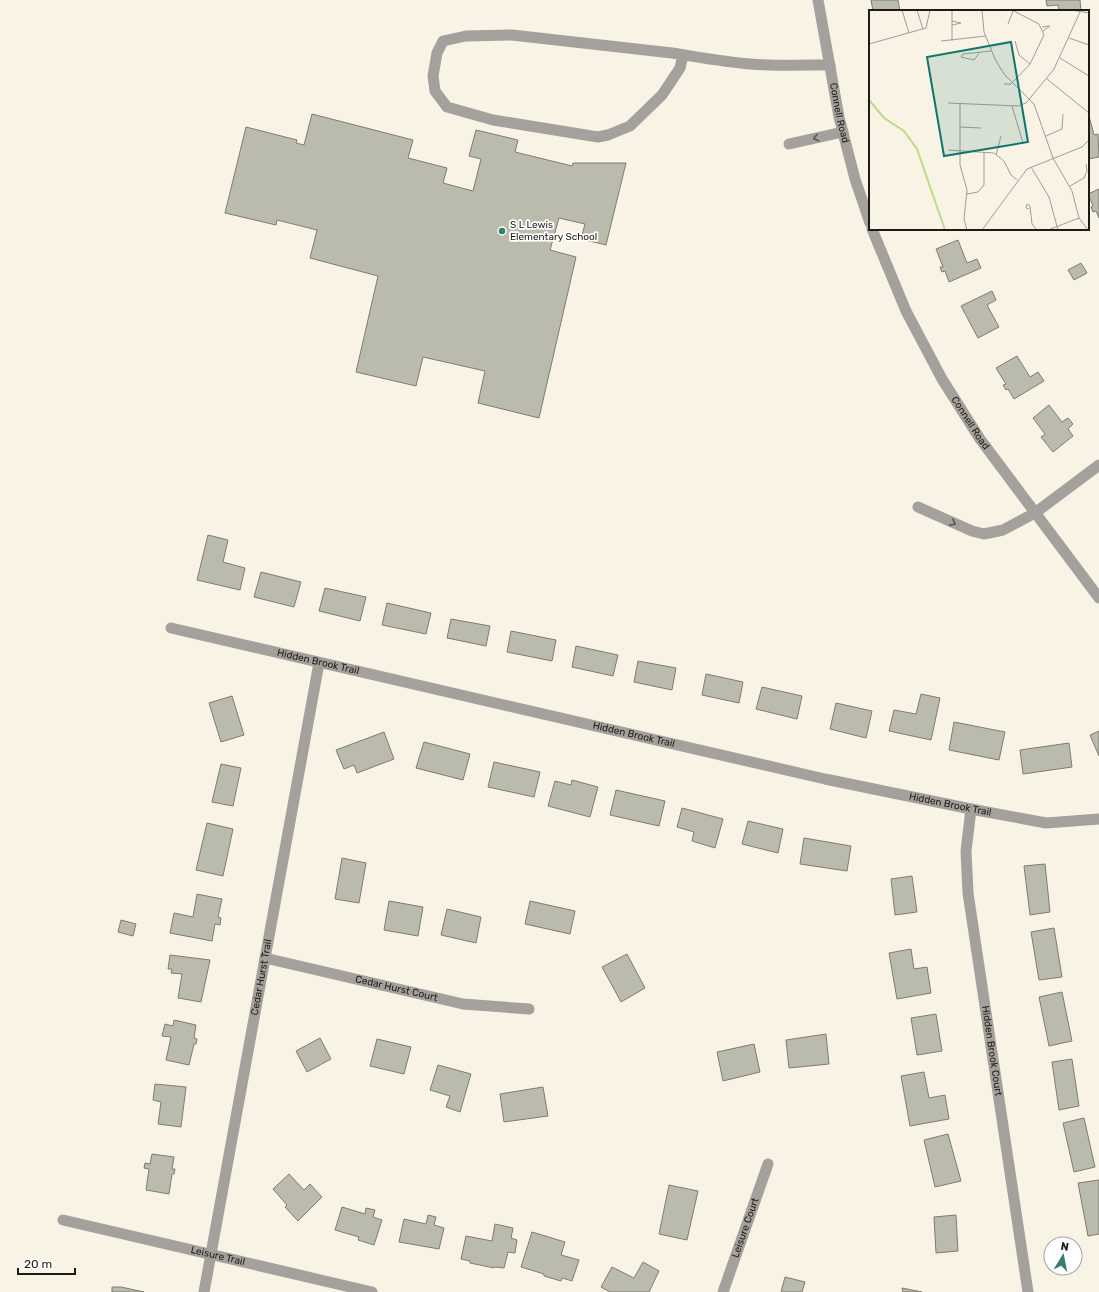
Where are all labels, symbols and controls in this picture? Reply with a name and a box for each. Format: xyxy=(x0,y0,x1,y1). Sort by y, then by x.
inset map xyxy=(869,10,1089,230)
street label: Connell Road xyxy=(827,82,852,144)
one-way arrow xyxy=(813,133,820,142)
place label: S L Lewis Elementary School xyxy=(510,219,597,243)
marker: S L Lewis Elementary School xyxy=(497,226,507,236)
street label: Connell Road xyxy=(949,394,992,452)
one-way arrow xyxy=(949,518,956,526)
street label: Hidden Brook Trail xyxy=(276,647,360,677)
street label: Hidden Brook Trail xyxy=(592,720,676,750)
street label: Hidden Brook Trail xyxy=(908,790,992,819)
street label: Cedar Hurst Trail xyxy=(249,938,274,1016)
street label: Cedar Hurst Court xyxy=(354,973,439,1004)
street label: Hidden Brook Court xyxy=(979,1005,1004,1097)
street label: Leisure Court xyxy=(730,1196,762,1259)
north arrow xyxy=(1043,1236,1083,1276)
text: N xyxy=(1060,1240,1070,1254)
street label: Leisure Trail xyxy=(190,1244,246,1268)
scale bar xyxy=(18,1250,75,1276)
text: 20 m xyxy=(24,1257,52,1271)

